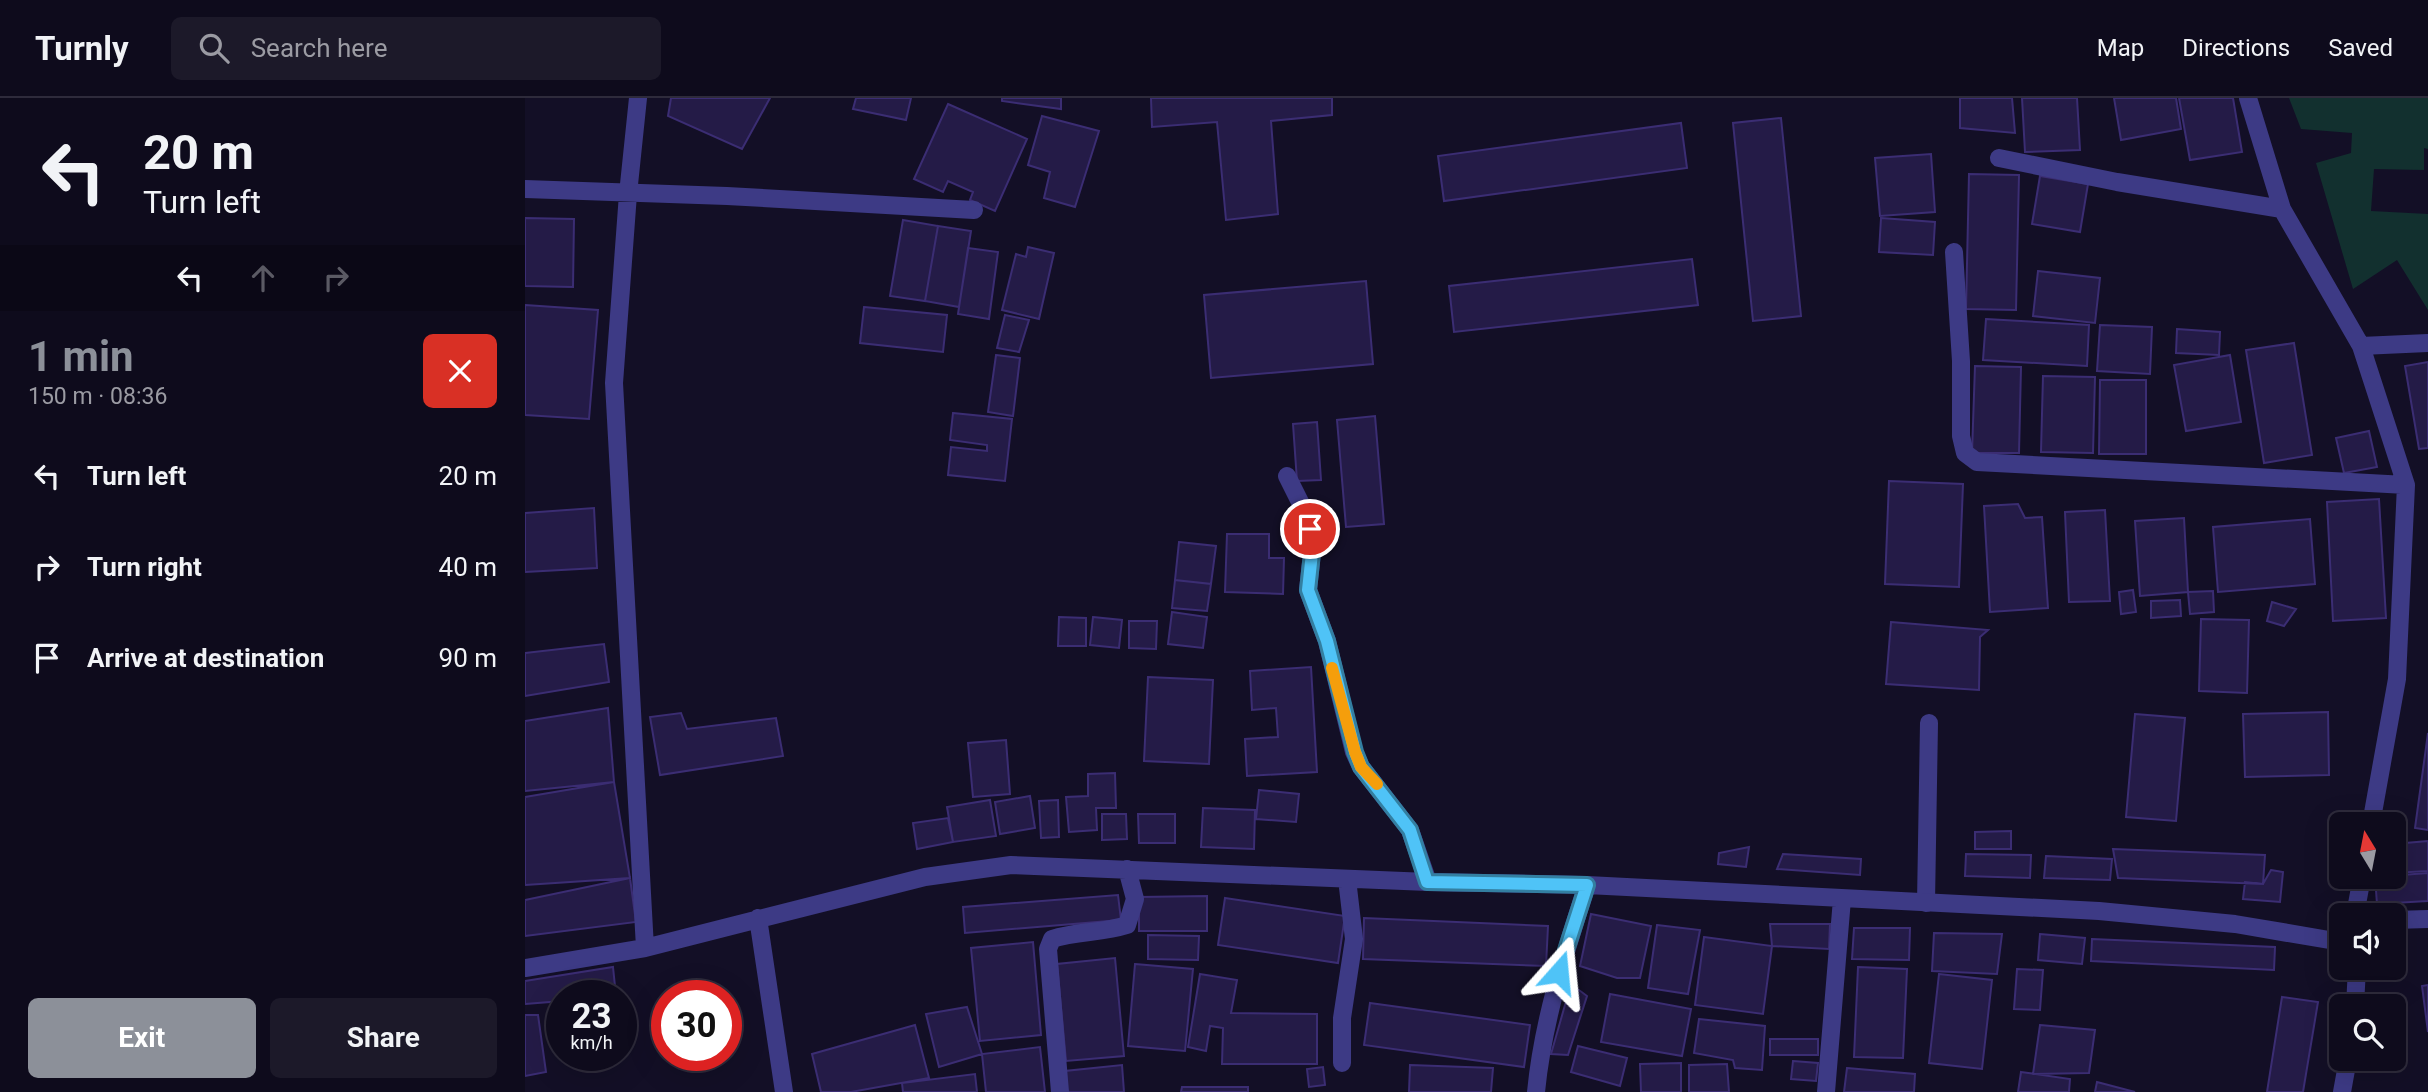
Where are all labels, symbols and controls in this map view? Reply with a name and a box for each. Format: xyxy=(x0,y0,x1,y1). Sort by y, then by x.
search box xyxy=(171,17,661,80)
text: Turnly xyxy=(35,29,129,68)
icon: search xyxy=(195,29,233,67)
text: Search here xyxy=(251,33,387,63)
text: Map xyxy=(2097,34,2144,62)
text: Directions xyxy=(2182,34,2290,62)
text: Saved xyxy=(2328,34,2393,62)
text: 20 m xyxy=(143,124,254,181)
icon: left xyxy=(28,126,119,217)
text: Turn left xyxy=(143,183,261,221)
icon: left xyxy=(171,259,209,297)
icon: ahead xyxy=(244,259,282,297)
icon: right xyxy=(317,259,355,297)
text: 1 min xyxy=(28,332,134,381)
button: close xyxy=(423,334,497,408)
text: 150 m · 08:36 xyxy=(28,383,167,410)
icon: left xyxy=(28,457,66,495)
text: Turn left xyxy=(87,461,186,491)
text: 20 m xyxy=(439,461,497,491)
pin xyxy=(1280,499,1340,559)
icon: arrive xyxy=(1291,510,1329,548)
icon: right xyxy=(28,548,66,586)
text: Turn right xyxy=(87,552,202,582)
text: 40 m xyxy=(439,552,497,582)
icon: arrive xyxy=(28,639,66,677)
text: Arrive at destination xyxy=(87,643,324,673)
text: 90 m xyxy=(439,643,497,673)
north arrow xyxy=(2329,812,2406,889)
map controls xyxy=(2329,812,2406,1071)
button: sound xyxy=(2329,903,2406,980)
position arrow xyxy=(1522,935,1596,1009)
speed limit sign: 30 xyxy=(651,980,742,1071)
button: search xyxy=(2329,994,2406,1071)
text: 23 xyxy=(571,996,612,1037)
button: Exit xyxy=(28,998,256,1078)
button: Share xyxy=(270,998,497,1078)
text: km/h xyxy=(570,1032,613,1053)

